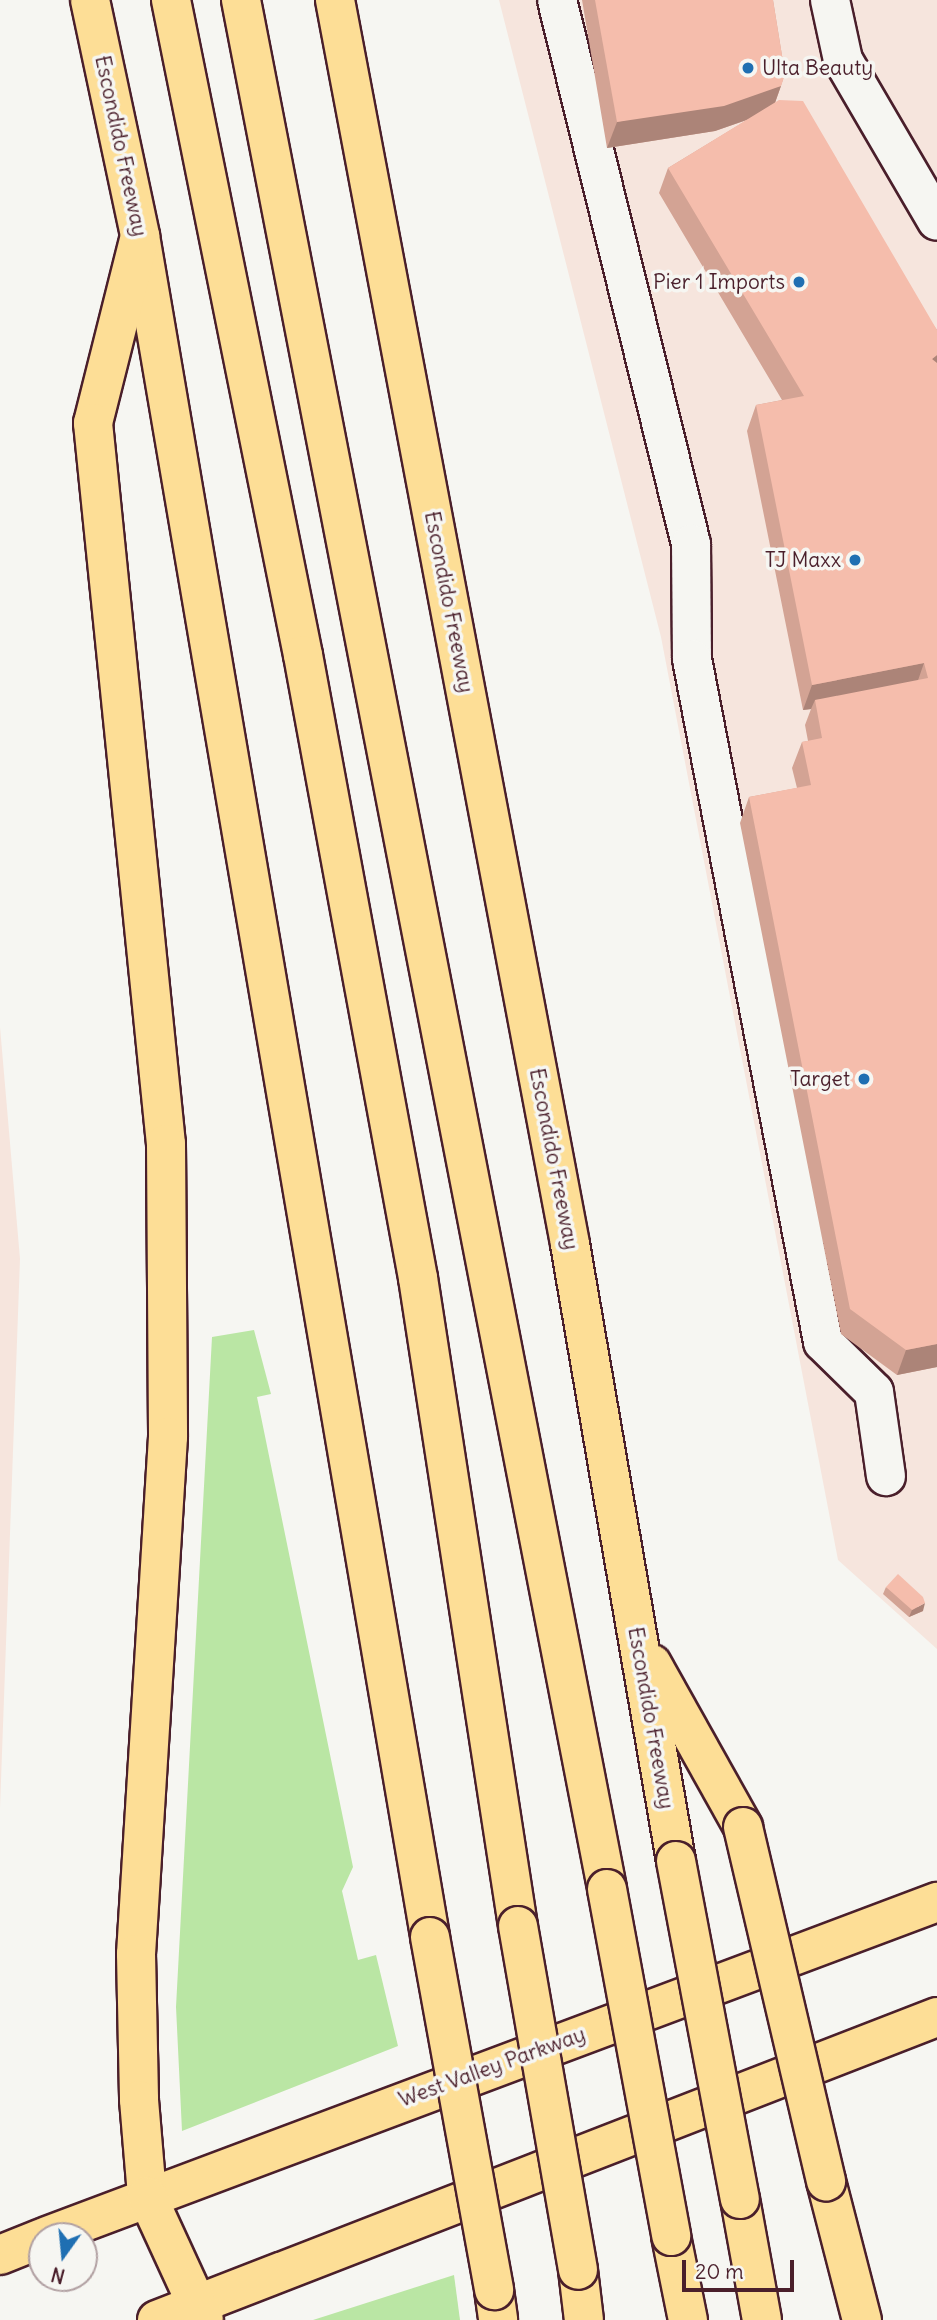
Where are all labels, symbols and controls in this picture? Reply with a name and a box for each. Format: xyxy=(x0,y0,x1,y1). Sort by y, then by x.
street label: Escondido Freeway xyxy=(89,53,153,239)
place label: Ulta Beauty xyxy=(762,55,873,81)
marker: Ulta Beauty xyxy=(740,60,756,76)
place label: Pier 1 Imports xyxy=(653,269,785,295)
marker: Pier 1 Imports xyxy=(791,274,807,290)
street label: Escondido Freeway xyxy=(419,509,479,695)
place label: TJ Maxx xyxy=(765,547,841,573)
marker: TJ Maxx xyxy=(847,552,863,568)
street label: Escondido Freeway xyxy=(524,1066,584,1252)
place label: Target xyxy=(790,1066,850,1092)
marker: Target xyxy=(856,1071,872,1087)
street label: Escondido Freeway xyxy=(623,1625,679,1811)
street label: West Valley Parkway xyxy=(395,2021,589,2113)
north arrow xyxy=(28,2222,98,2292)
scale bar xyxy=(685,2246,797,2290)
text: 20 m xyxy=(695,2258,744,2285)
text: N xyxy=(49,2262,68,2289)

